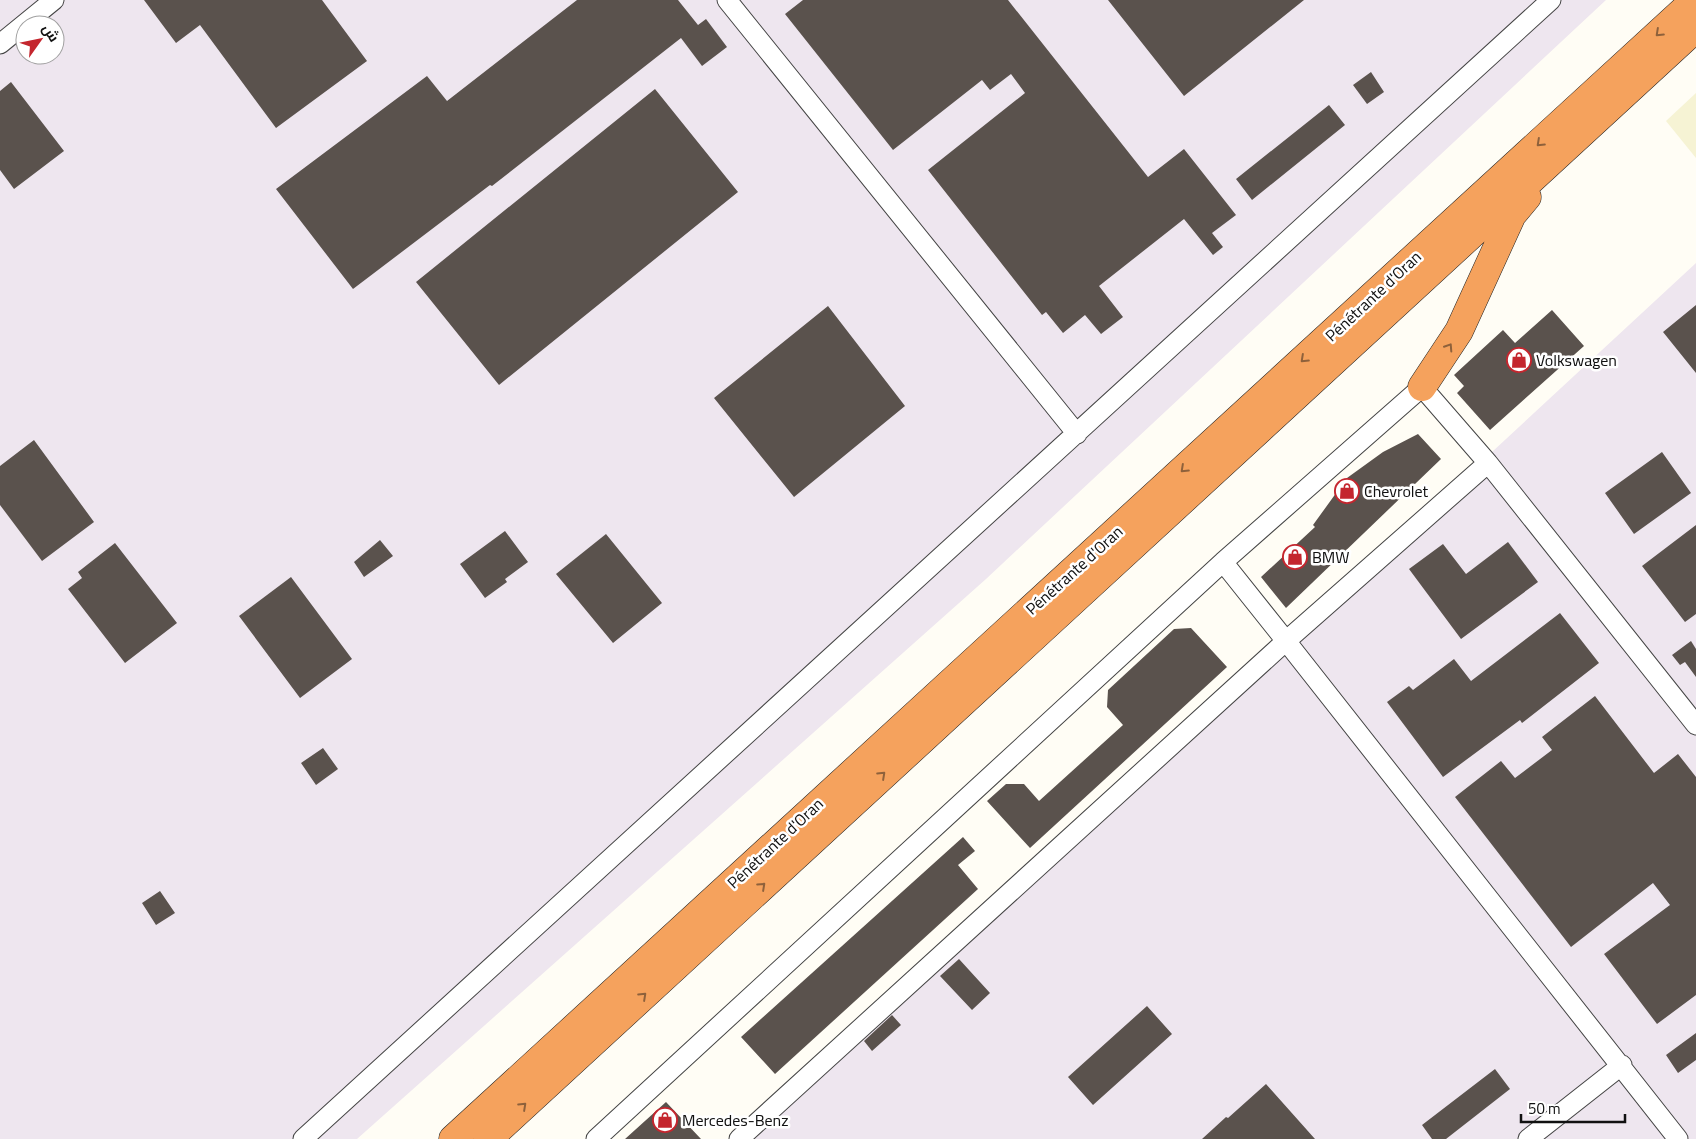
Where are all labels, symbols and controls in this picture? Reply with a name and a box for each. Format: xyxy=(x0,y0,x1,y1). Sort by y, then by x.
north arrow xyxy=(15,15,65,65)
text: ش xyxy=(35,18,67,48)
one-way arrow xyxy=(1656,27,1665,36)
one-way arrow xyxy=(1536,137,1545,146)
street label: Pénétrante d'Oran xyxy=(1318,243,1428,349)
one-way arrow xyxy=(1442,343,1452,352)
place label: Volkswagen xyxy=(1536,345,1617,375)
shop icon: Volkswagen xyxy=(1506,347,1532,373)
one-way arrow xyxy=(1300,353,1309,362)
one-way arrow xyxy=(1180,463,1189,472)
place label: Chevrolet xyxy=(1364,476,1429,506)
shop icon: Chevrolet xyxy=(1334,478,1360,504)
street label: Pénétrante d'Oran xyxy=(1018,517,1130,623)
place label: BMW xyxy=(1312,542,1350,572)
shop icon: BMW xyxy=(1282,544,1308,570)
one-way arrow xyxy=(876,772,885,781)
street label: Pénétrante d'Oran xyxy=(720,790,830,896)
one-way arrow xyxy=(757,882,766,891)
one-way arrow xyxy=(637,993,646,1002)
scale bar xyxy=(1521,1092,1625,1124)
text: 50 m xyxy=(1528,1094,1561,1123)
one-way arrow xyxy=(518,1103,527,1112)
place label: Mercedes-Benz xyxy=(682,1105,788,1135)
shop icon: Mercedes-Benz xyxy=(652,1107,678,1133)

